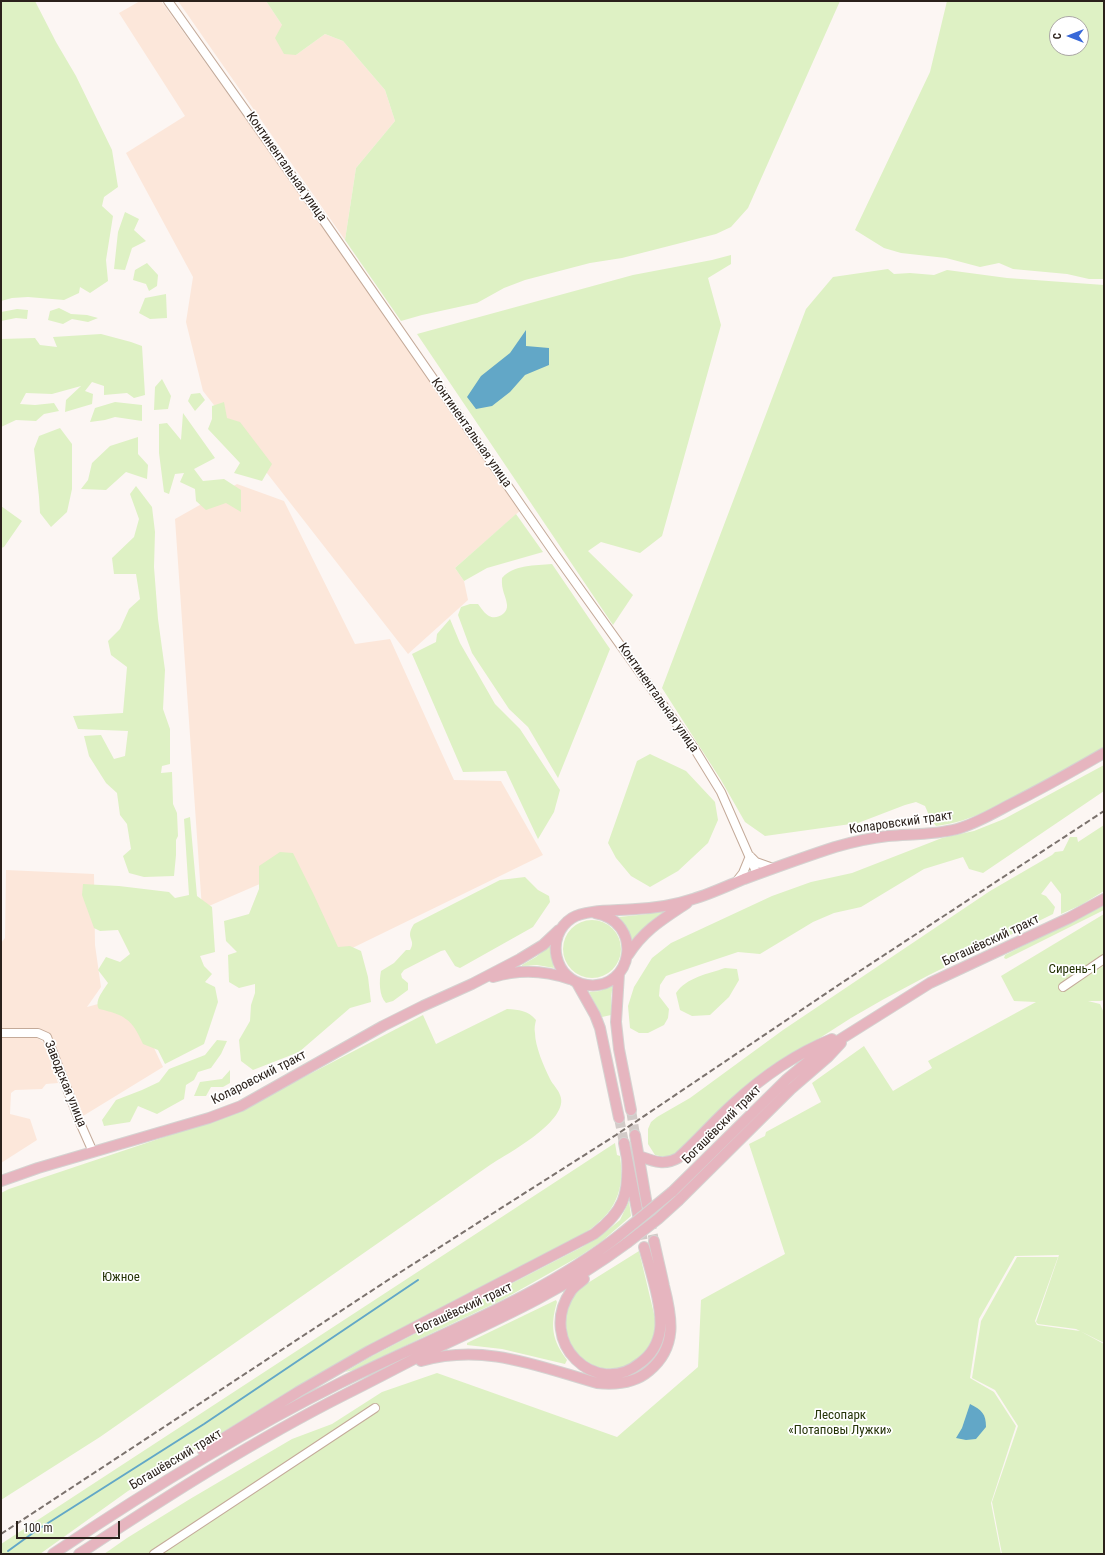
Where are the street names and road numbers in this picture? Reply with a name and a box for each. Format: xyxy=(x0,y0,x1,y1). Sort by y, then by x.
street label: Континентальная улица xyxy=(242,109,330,225)
street label: Континентальная улица xyxy=(427,375,515,491)
street label: Континентальная улица xyxy=(614,640,702,756)
street label: Коларовский тракт xyxy=(848,808,954,838)
street label: Богашёвский тракт xyxy=(940,912,1042,970)
street label: Заводская улица xyxy=(41,1039,89,1129)
street label: Коларовский тракт xyxy=(209,1047,309,1109)
street label: Богашёвский тракт xyxy=(679,1082,765,1168)
street label: Богашёвский тракт xyxy=(413,1280,515,1338)
street label: Богашёвский тракт xyxy=(127,1426,225,1494)

